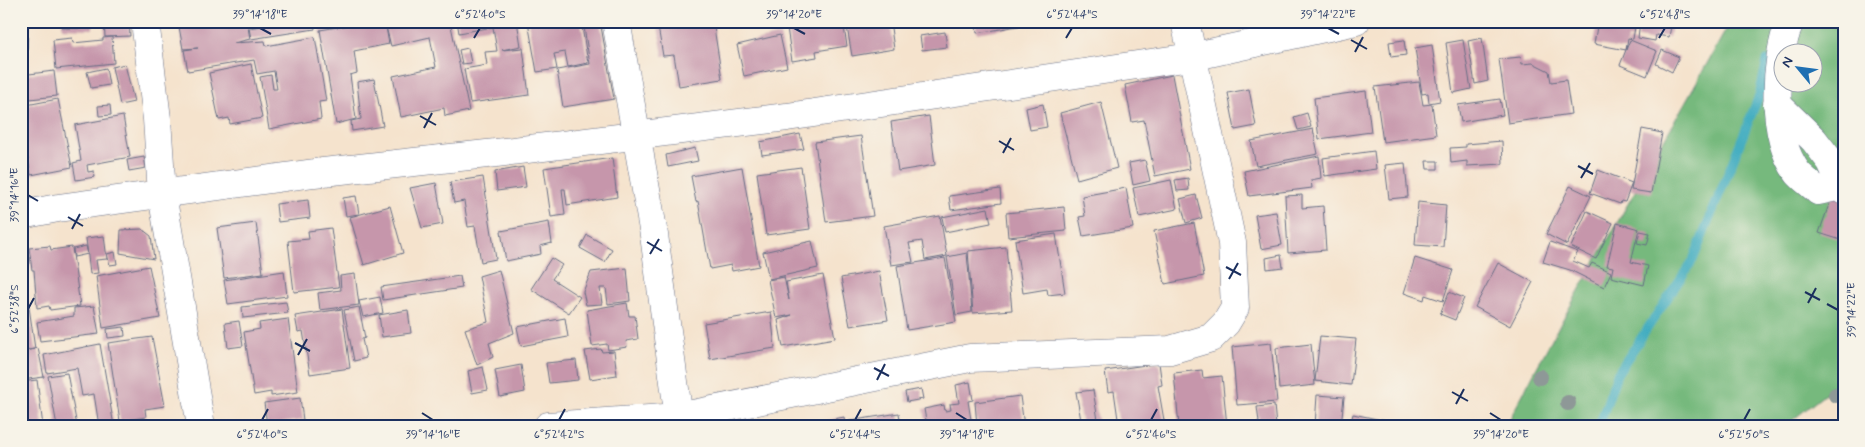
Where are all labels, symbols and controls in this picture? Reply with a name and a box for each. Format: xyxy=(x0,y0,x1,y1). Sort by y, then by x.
text: 39°14'18"E xyxy=(232,7,288,23)
text: 6°52'40"S xyxy=(454,7,506,23)
text: 39°14'20"E xyxy=(766,7,822,23)
text: 6°52'44"S xyxy=(1046,7,1098,23)
text: 39°14'22"E xyxy=(1300,7,1356,23)
text: 6°52'48"S xyxy=(1640,7,1691,23)
north arrow xyxy=(1772,42,1822,92)
text: N xyxy=(1777,54,1798,71)
text: 39°14'16"E xyxy=(7,167,23,223)
text: 39°14'22"E xyxy=(1844,282,1860,338)
text: 6°52'38"S xyxy=(7,284,23,334)
text: 6°52'40"S xyxy=(236,427,288,443)
text: 39°14'16"E xyxy=(405,427,461,443)
text: 6°52'42"S xyxy=(534,427,585,443)
text: 6°52'44"S xyxy=(829,427,881,443)
text: 39°14'18"E xyxy=(939,427,995,443)
text: 6°52'46"S xyxy=(1126,427,1177,443)
text: 39°14'20"E xyxy=(1473,427,1529,443)
text: 6°52'50"S xyxy=(1718,427,1770,443)

